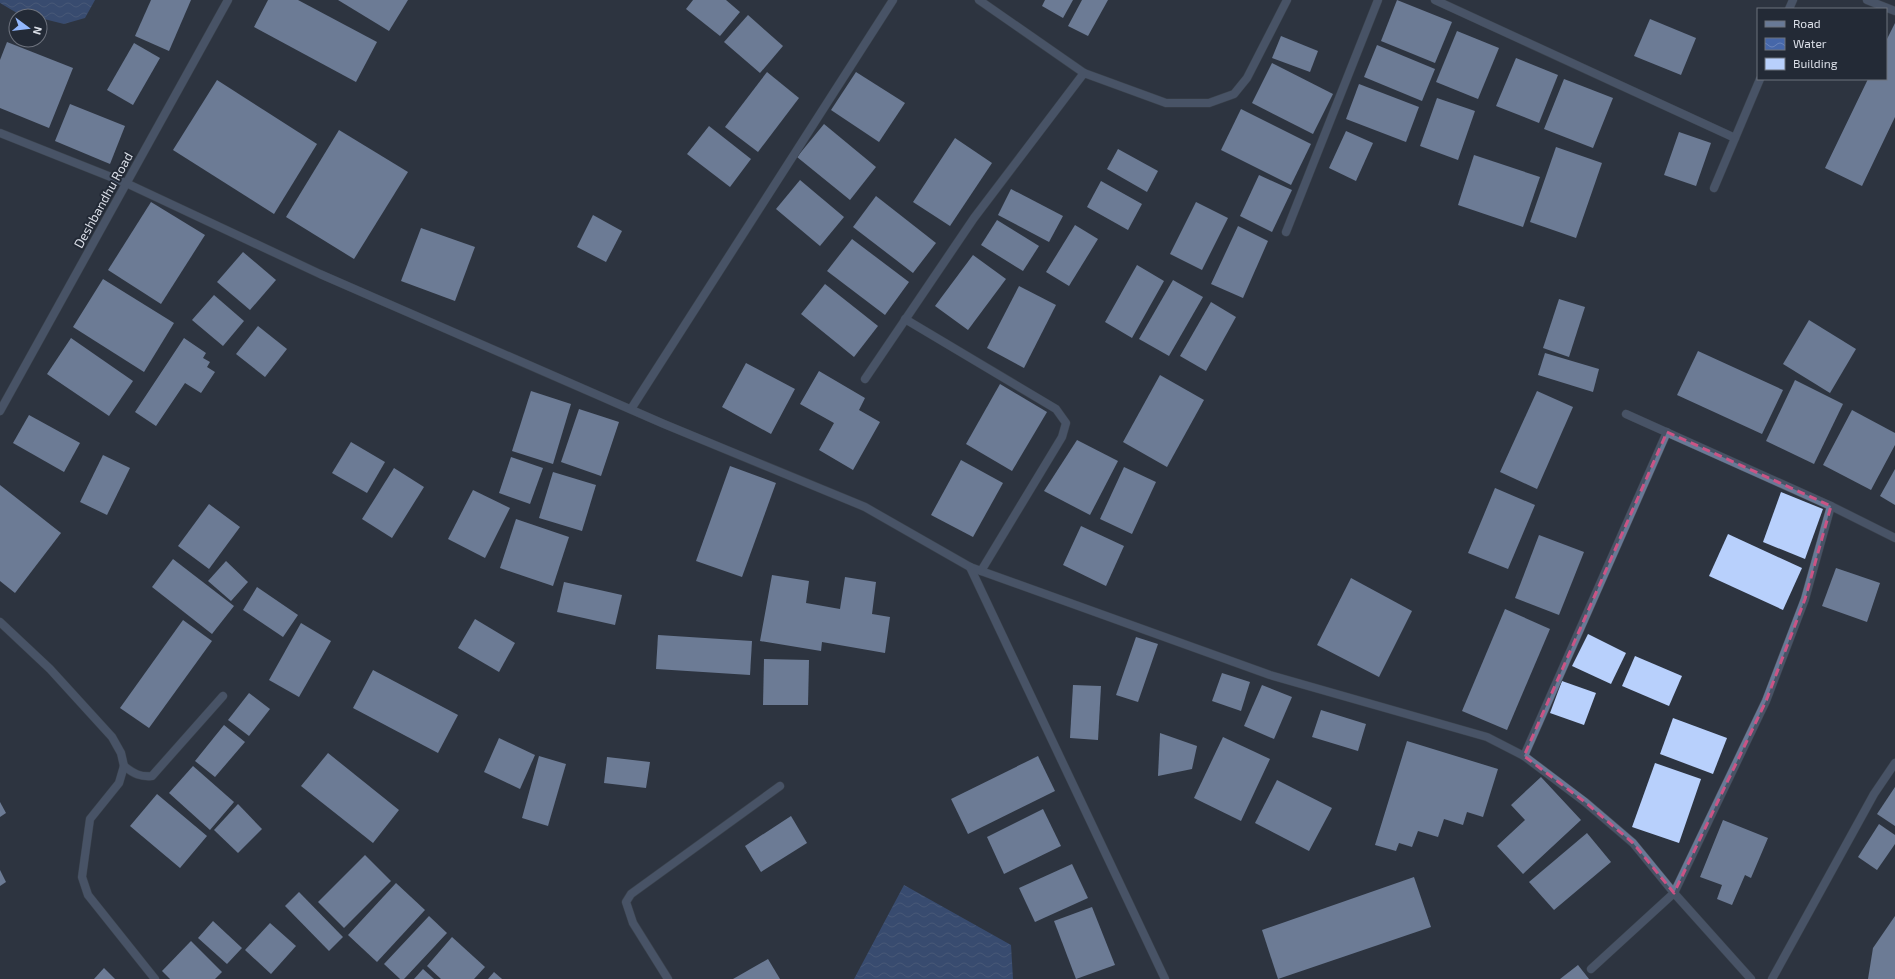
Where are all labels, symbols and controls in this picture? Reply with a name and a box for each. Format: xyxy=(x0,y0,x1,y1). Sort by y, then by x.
north arrow xyxy=(8,8,48,48)
legend xyxy=(1757,8,1887,80)
text: Road xyxy=(1793,16,1821,30)
text: N xyxy=(31,25,45,36)
text: Water xyxy=(1793,36,1827,50)
text: Building xyxy=(1793,56,1838,70)
street label: Deshbandhu Road xyxy=(70,149,136,251)

